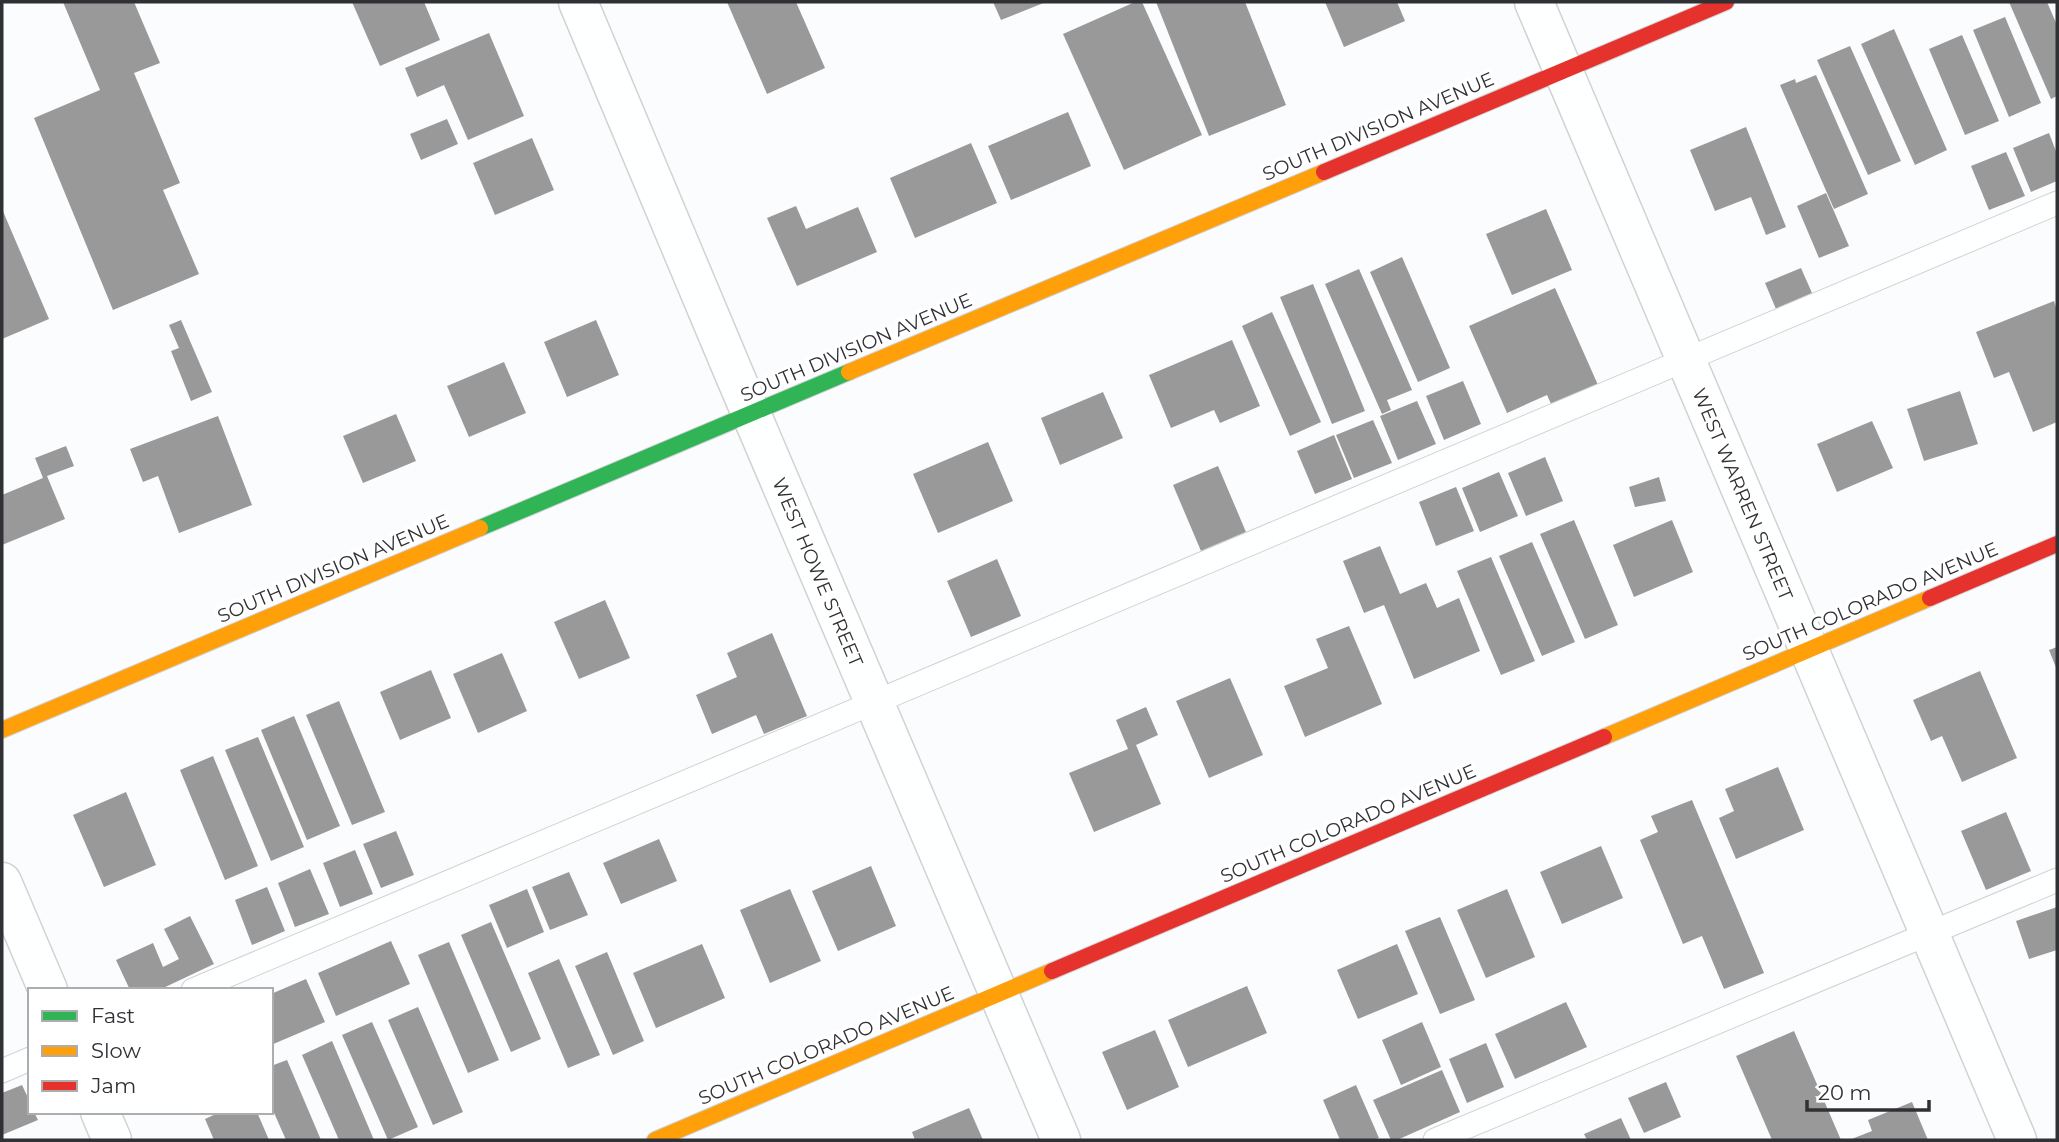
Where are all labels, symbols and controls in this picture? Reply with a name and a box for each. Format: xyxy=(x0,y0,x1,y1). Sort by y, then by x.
street label: SOUTH DIVISION AVENUE xyxy=(1259,67,1497,186)
street label: SOUTH DIVISION AVENUE xyxy=(737,288,975,407)
street label: WEST WARREN STREET xyxy=(1687,385,1798,604)
street label: WEST HOWE STREET xyxy=(767,474,868,670)
street label: SOUTH DIVISION AVENUE xyxy=(214,509,452,628)
street label: SOUTH COLORADO AVENUE xyxy=(1739,537,2001,666)
street label: SOUTH COLORADO AVENUE xyxy=(1217,759,1479,888)
street label: SOUTH COLORADO AVENUE xyxy=(695,981,957,1110)
legend xyxy=(28,988,273,1114)
text: Fast xyxy=(91,1003,135,1028)
text: Slow xyxy=(91,1038,141,1063)
scale bar xyxy=(1807,1068,1930,1112)
text: Jam xyxy=(90,1073,136,1098)
text: 20 m xyxy=(1818,1080,1872,1105)

